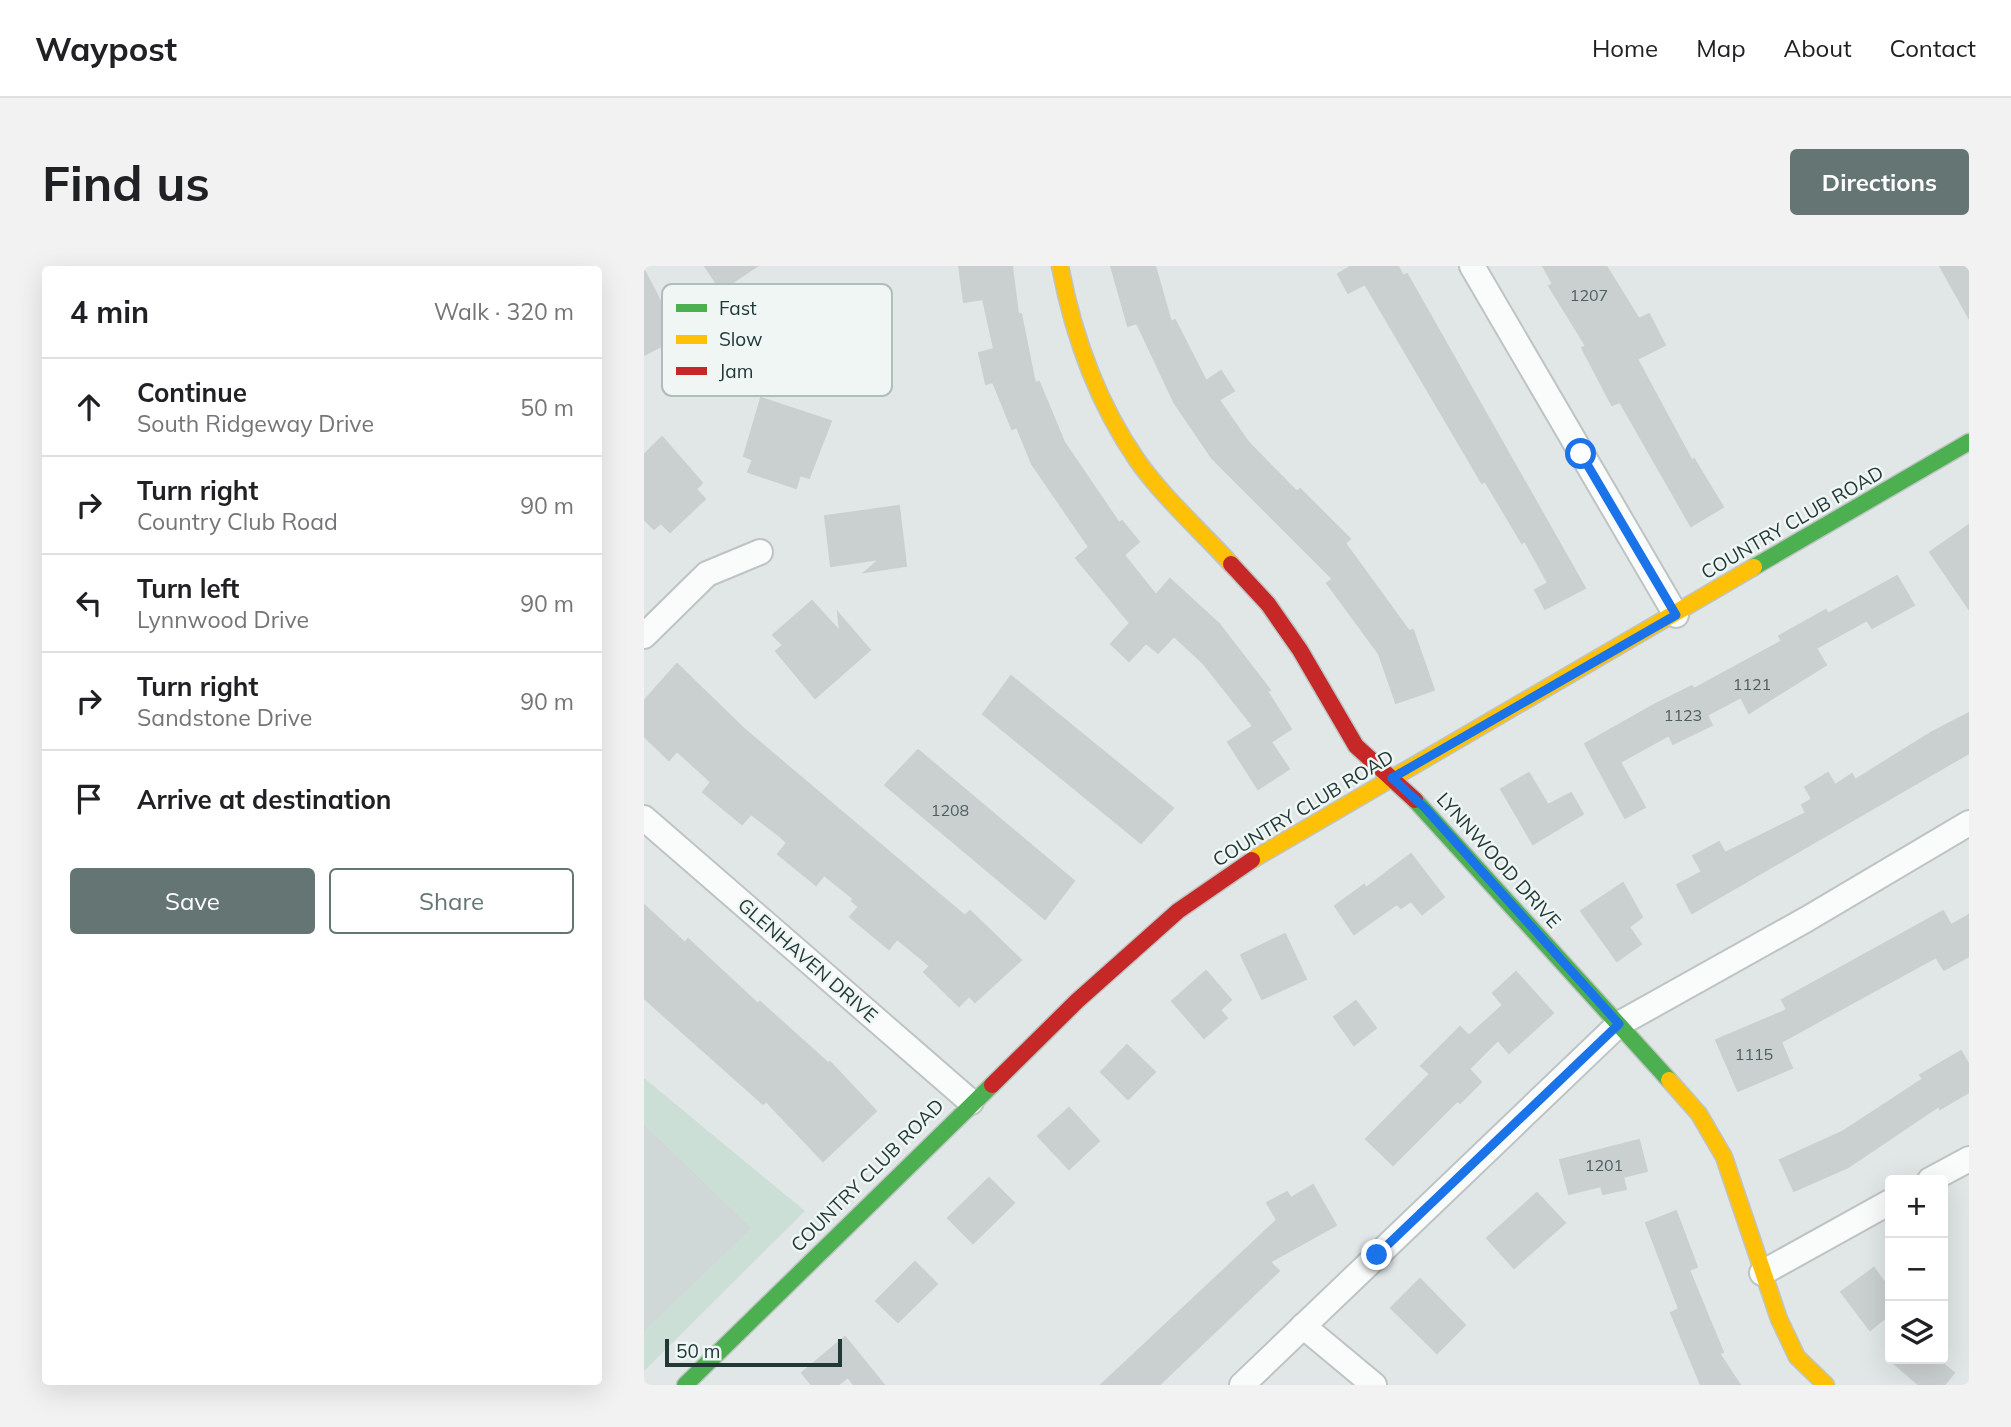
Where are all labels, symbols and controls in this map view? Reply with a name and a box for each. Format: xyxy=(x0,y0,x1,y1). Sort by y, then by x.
text: Waypost xyxy=(35,28,177,69)
text: Home xyxy=(1592,33,1658,63)
text: Map xyxy=(1696,33,1746,63)
text: About xyxy=(1784,33,1852,63)
text: Contact xyxy=(1890,33,1976,63)
button: Directions xyxy=(1790,149,1969,215)
text: Find us xyxy=(42,152,210,213)
legend xyxy=(662,284,892,396)
house number: 1207 xyxy=(1570,285,1608,305)
text: 4 min xyxy=(70,293,149,331)
text: Fast xyxy=(719,296,757,320)
text: Walk · 320 m xyxy=(434,297,574,326)
text: Slow xyxy=(719,327,763,351)
text: Jam xyxy=(719,359,753,383)
text: Continue xyxy=(137,376,247,409)
icon: ahead xyxy=(70,388,108,426)
text: 50 m xyxy=(520,393,574,422)
text: South Ridgeway Drive xyxy=(137,409,374,438)
route start xyxy=(1565,438,1596,469)
street label: COUNTRY CLUB ROAD xyxy=(1697,460,1887,584)
text: Turn right xyxy=(137,474,258,507)
icon: right xyxy=(70,486,108,524)
text: 90 m xyxy=(520,491,574,520)
text: Country Club Road xyxy=(137,507,338,536)
text: Turn left xyxy=(137,572,239,605)
icon: left xyxy=(70,584,108,622)
text: 90 m xyxy=(520,589,574,618)
text: Lynnwood Drive xyxy=(137,605,309,634)
text: Turn right xyxy=(137,670,258,703)
house number: 1121 xyxy=(1733,674,1771,694)
icon: right xyxy=(70,682,108,720)
text: 90 m xyxy=(520,687,574,716)
text: Sandstone Drive xyxy=(137,703,312,732)
house number: 1123 xyxy=(1664,705,1702,725)
street label: COUNTRY CLUB ROAD xyxy=(1208,745,1398,871)
icon: arrive xyxy=(70,780,108,818)
text: Arrive at destination xyxy=(137,783,392,816)
street label: LYNNWOOD DRIVE xyxy=(1432,787,1566,933)
house number: 1208 xyxy=(931,800,969,820)
button: Save xyxy=(70,868,315,934)
button: Share xyxy=(329,868,574,934)
street label: GLENHAVEN DRIVE xyxy=(733,893,883,1027)
house number: 1115 xyxy=(1735,1044,1773,1064)
street label: COUNTRY CLUB ROAD xyxy=(785,1093,949,1257)
house number: 1201 xyxy=(1585,1155,1623,1175)
map controls xyxy=(1885,1175,1948,1364)
button: + xyxy=(1885,1175,1948,1238)
button: − xyxy=(1885,1238,1948,1301)
route end xyxy=(1361,1239,1392,1270)
button: layers xyxy=(1885,1301,1948,1364)
scale bar xyxy=(665,1336,842,1368)
text: 50 m xyxy=(676,1339,720,1363)

